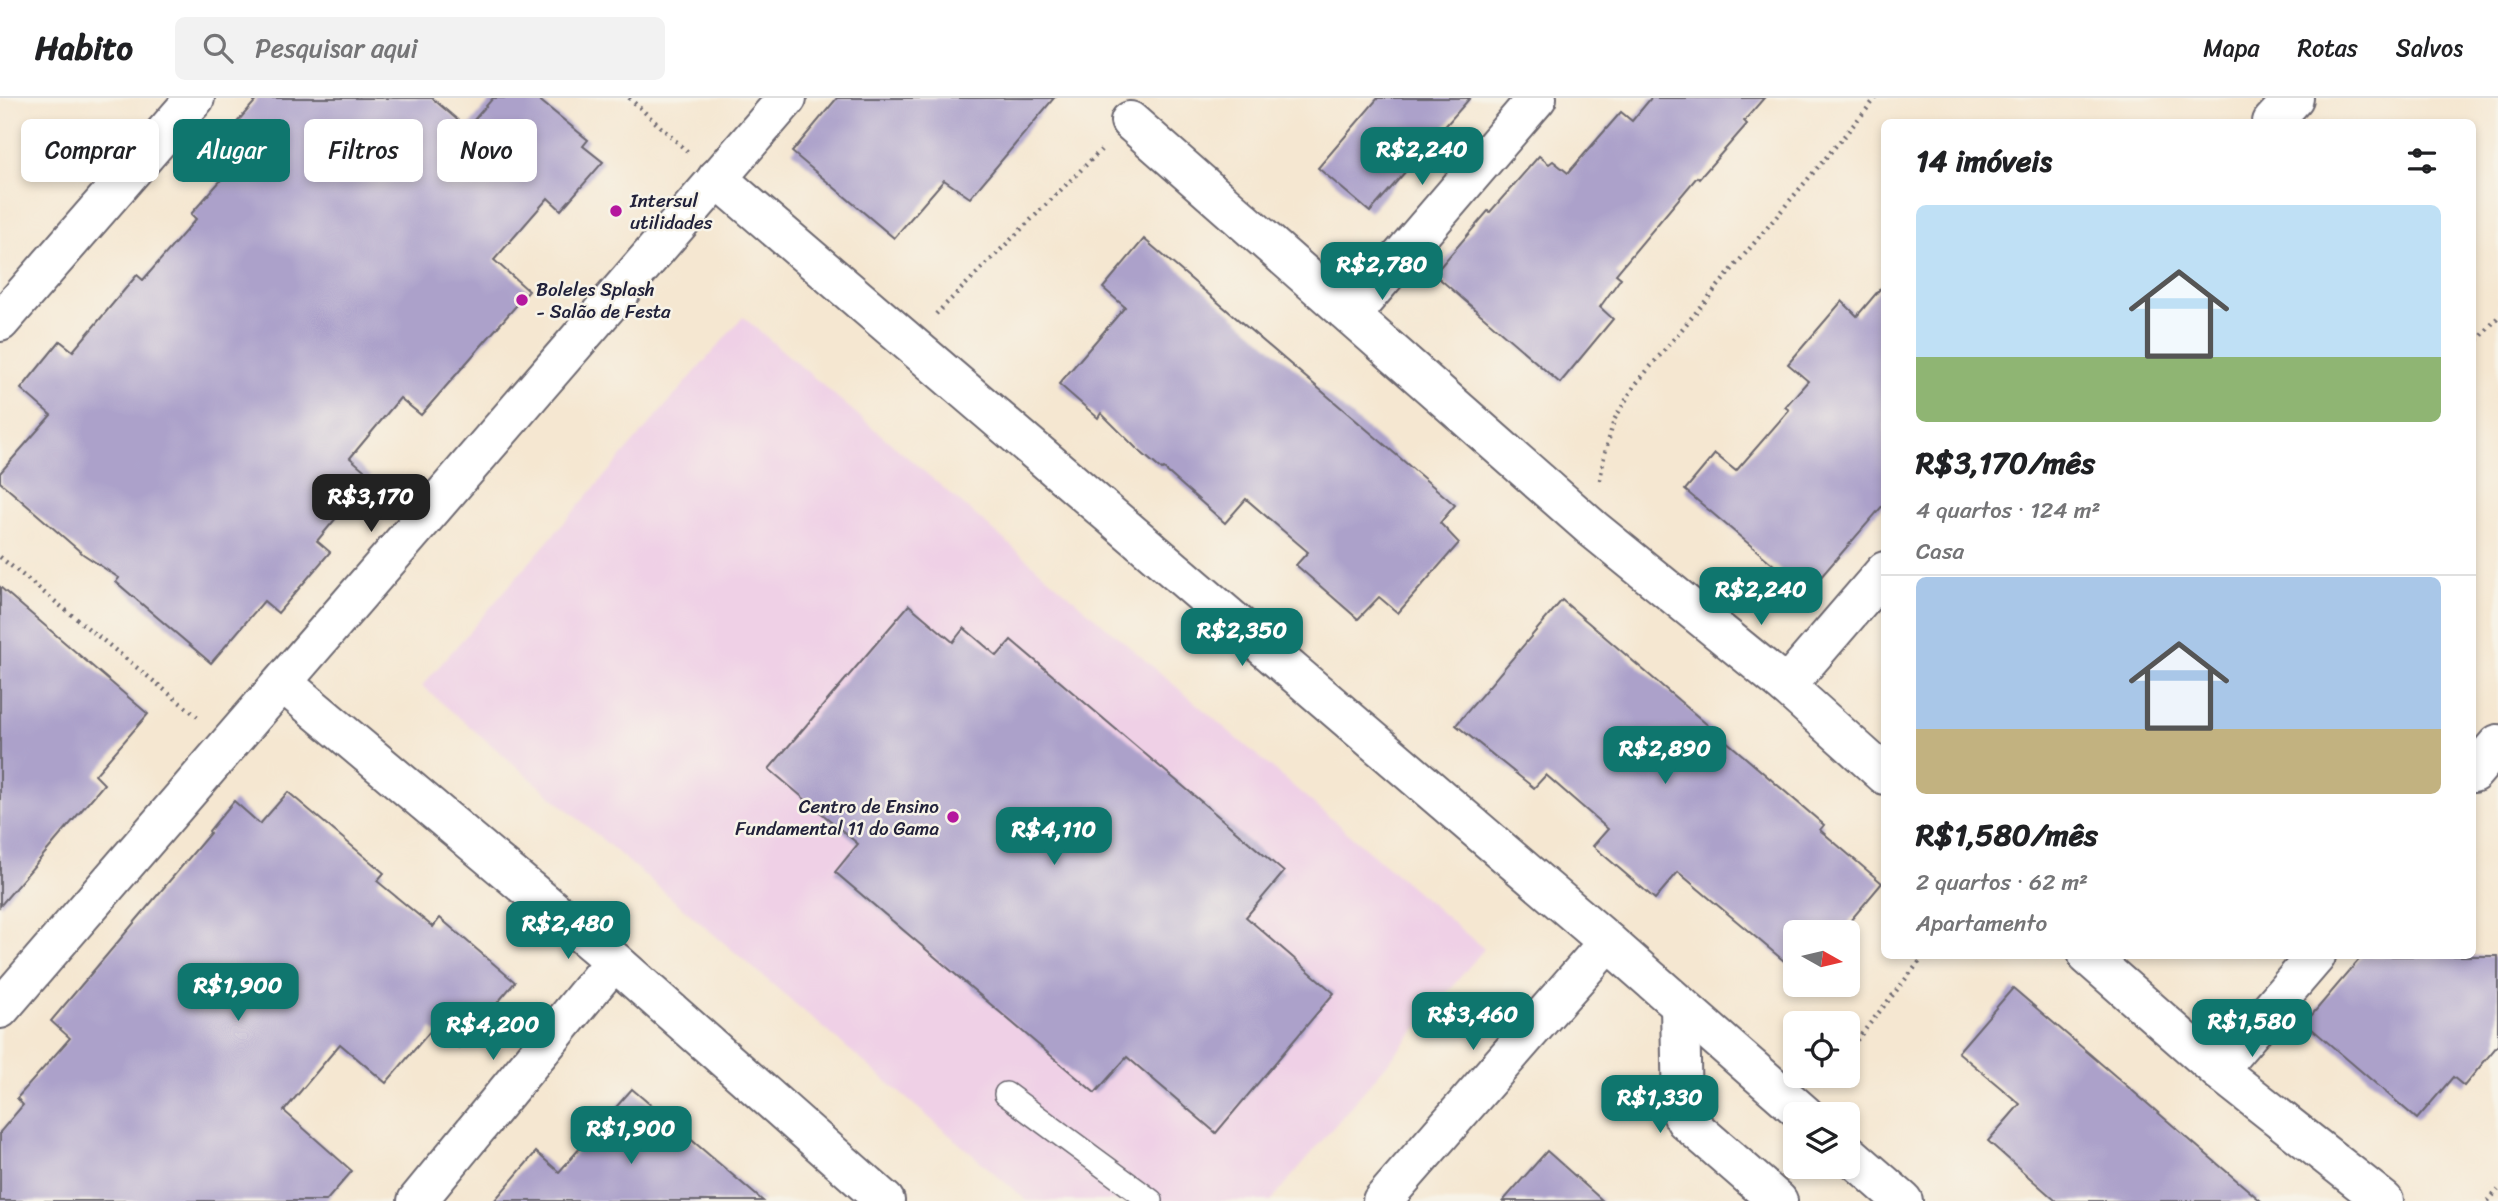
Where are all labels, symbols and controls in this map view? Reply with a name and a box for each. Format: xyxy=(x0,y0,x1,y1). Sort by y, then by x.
search box xyxy=(175,17,665,80)
text: Habito xyxy=(35,19,133,77)
text: Pesquisar aqui xyxy=(255,25,418,71)
text: Mapa xyxy=(2203,27,2260,69)
text: Rotas xyxy=(2298,27,2358,69)
text: Salvos xyxy=(2396,27,2463,69)
icon: search xyxy=(199,29,237,67)
chip: Comprar xyxy=(21,119,159,182)
chip: Alugar xyxy=(173,119,290,182)
chip: Filtros xyxy=(304,119,423,182)
chip: Novo xyxy=(437,119,537,182)
pin: R$2,240 xyxy=(1357,127,1487,187)
text: R$2,240 xyxy=(1376,129,1468,170)
text: 14 imóveis xyxy=(1916,134,2052,188)
icon: filters xyxy=(2403,142,2441,180)
place label: Intersul utilidades xyxy=(629,184,713,239)
marker: Intersul utilidades xyxy=(608,203,624,219)
pin: R$2,780 xyxy=(1317,242,1447,302)
text: R$2,780 xyxy=(1337,244,1427,285)
icon: home xyxy=(2116,251,2242,377)
place label: Boleles Splash - Salão de Festa xyxy=(536,273,671,328)
marker: Boleles Splash - Salão de Festa xyxy=(514,292,530,308)
text: R$3,170/mês xyxy=(1916,436,2095,490)
pin: R$3,170 xyxy=(306,474,436,534)
text: R$3,170 xyxy=(328,476,414,517)
text: 4 quartos · 124 m² xyxy=(1916,490,2100,531)
text: Casa xyxy=(1916,531,1964,572)
pin: R$2,240 xyxy=(1696,568,1826,627)
text: R$2,240 xyxy=(1715,569,1807,610)
pin: R$2,350 xyxy=(1177,608,1307,668)
text: R$2,350 xyxy=(1197,610,1287,651)
icon: home xyxy=(2116,623,2242,749)
pin: R$2,890 xyxy=(1600,726,1730,786)
text: R$2,890 xyxy=(1619,728,1711,769)
place label: Centro de Ensino Fundamental 11 do Gama xyxy=(735,790,939,845)
pin: R$4,110 xyxy=(989,808,1119,867)
text: R$1,580/mês xyxy=(1916,808,2098,862)
marker: Centro de Ensino Fundamental 11 do Gama xyxy=(945,809,961,825)
text: R$4,110 xyxy=(1012,809,1096,850)
text: 2 quartos · 62 m² xyxy=(1916,862,2088,903)
pin: R$2,480 xyxy=(503,902,633,961)
text: R$2,480 xyxy=(522,903,614,944)
text: Apartamento xyxy=(1916,903,2047,944)
north arrow xyxy=(1783,920,1860,998)
map controls xyxy=(1783,920,1860,1179)
pin: R$1,900 xyxy=(173,964,303,1023)
text: R$1,900 xyxy=(194,965,282,1006)
pin: R$3,460 xyxy=(1408,992,1538,1052)
text: R$3,460 xyxy=(1428,994,1518,1035)
pin: R$1,580 xyxy=(2187,1000,2317,1059)
text: R$1,580 xyxy=(2208,1001,2296,1042)
pin: R$4,200 xyxy=(428,1002,558,1062)
text: R$4,200 xyxy=(447,1004,539,1045)
button: locate xyxy=(1783,1011,1860,1088)
pin: R$1,330 xyxy=(1595,1076,1725,1135)
text: R$1,330 xyxy=(1617,1077,1703,1118)
button: layers xyxy=(1783,1102,1860,1179)
pin: R$1,900 xyxy=(566,1107,696,1166)
text: R$1,900 xyxy=(587,1108,675,1149)

